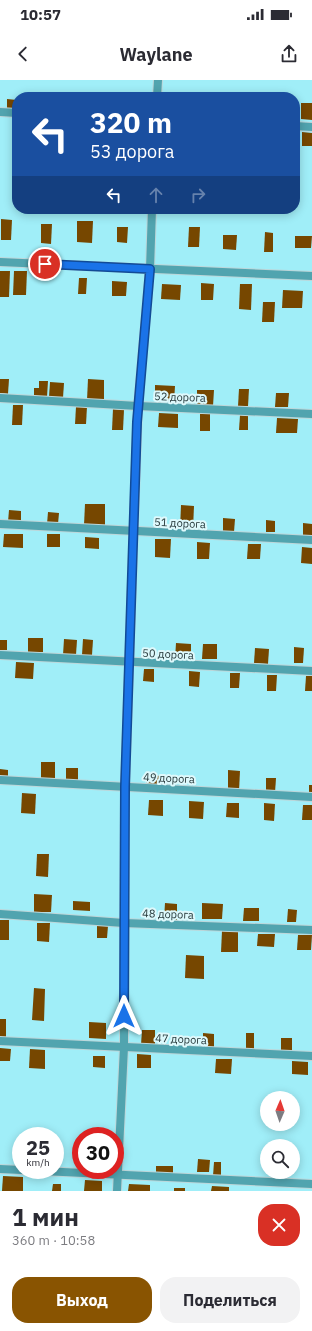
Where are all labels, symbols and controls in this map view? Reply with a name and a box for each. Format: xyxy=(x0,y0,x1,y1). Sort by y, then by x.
text: 10:57 xyxy=(20,5,61,24)
icon: back xyxy=(12,43,34,65)
text: Waylane xyxy=(119,43,193,66)
icon: share xyxy=(278,43,300,65)
text: 320 m xyxy=(90,104,172,141)
icon: left xyxy=(24,108,76,160)
text: 53 дорога xyxy=(90,140,174,163)
icon: left xyxy=(103,184,125,206)
icon: ahead xyxy=(145,184,167,206)
icon: right xyxy=(187,184,209,206)
pin xyxy=(28,247,62,281)
icon: arrive xyxy=(34,253,56,275)
street label: 52 дорога xyxy=(154,389,206,405)
street label: 51 дорога xyxy=(154,515,206,531)
street label: 50 дорога xyxy=(142,646,194,662)
street label: 49 дорога xyxy=(143,770,195,786)
street label: 48 дорога xyxy=(142,906,194,922)
position arrow xyxy=(103,995,145,1037)
street label: 47 дорога xyxy=(155,1031,207,1047)
north arrow xyxy=(260,1091,300,1131)
map controls xyxy=(260,1091,300,1179)
speed limit sign: 30 xyxy=(72,1127,124,1179)
text: 25 xyxy=(26,1134,50,1161)
button: search xyxy=(260,1139,300,1179)
text: km/h xyxy=(26,1156,50,1169)
text: 1 мин xyxy=(12,1201,79,1233)
button: close xyxy=(258,1204,300,1246)
text: 360 m · 10:58 xyxy=(12,1232,95,1249)
button: Выход xyxy=(12,1277,152,1323)
button: Поделиться xyxy=(160,1277,300,1323)

